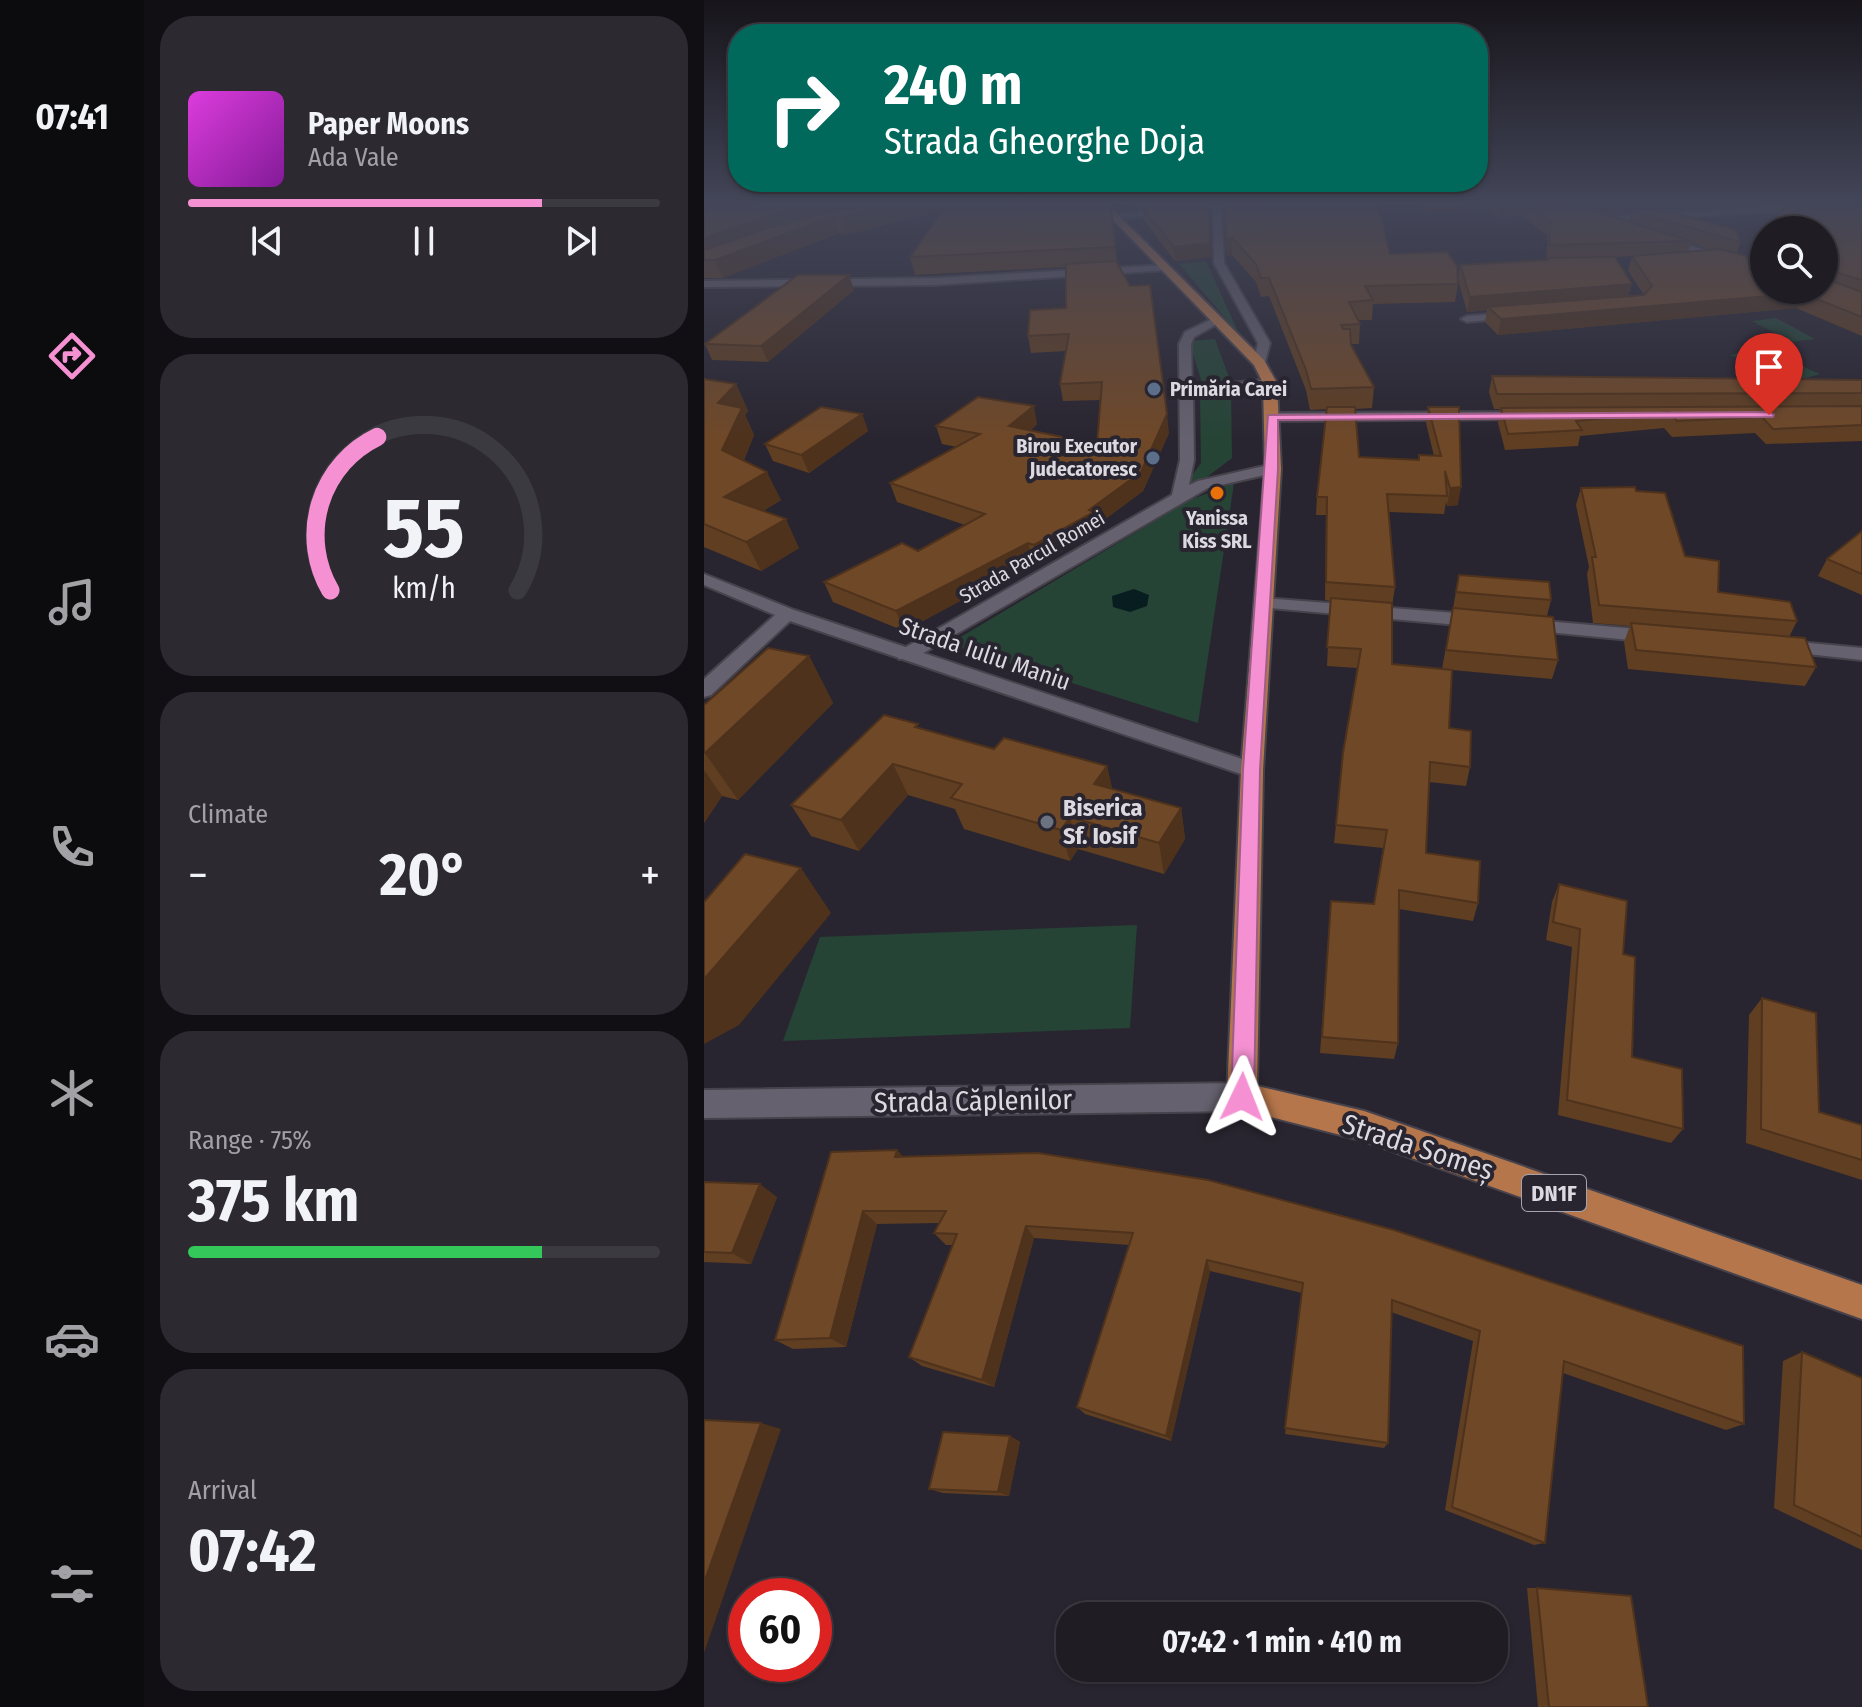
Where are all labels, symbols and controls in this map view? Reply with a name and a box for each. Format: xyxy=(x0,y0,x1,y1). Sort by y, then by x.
text: 240 m xyxy=(884,52,1023,119)
icon: right xyxy=(752,56,856,160)
text: 07:41 xyxy=(35,95,109,139)
text: Paper Moons xyxy=(308,106,469,142)
text: Strada Gheorghe Doja xyxy=(884,120,1205,164)
text: Ada Vale xyxy=(308,142,399,173)
map controls xyxy=(1750,216,1838,304)
button: search xyxy=(1750,216,1838,304)
icon: previous xyxy=(245,219,289,263)
icon: pause xyxy=(402,219,446,263)
icon: next xyxy=(559,219,603,263)
icon: directions xyxy=(44,328,100,384)
pin xyxy=(1735,333,1803,415)
icon: arrive xyxy=(1747,345,1791,389)
place label: Primăria Carei xyxy=(1170,377,1287,401)
marker: Primăria Carei xyxy=(1145,380,1163,398)
place label: Birou Executor Judecatoresc xyxy=(1016,434,1138,481)
marker: Birou Executor Judecatoresc xyxy=(1144,449,1162,467)
text: 55 xyxy=(383,479,465,579)
marker: Yanissa Kiss SRL xyxy=(1208,484,1226,502)
street label: Strada Parcul Romei xyxy=(955,506,1109,608)
place label: Yanissa Kiss SRL xyxy=(1182,506,1252,553)
text: km/h xyxy=(392,571,456,606)
icon: music xyxy=(44,574,100,630)
street label: Strada Iuliu Maniu xyxy=(896,612,1074,696)
place label: Biserica Sf. Iosif xyxy=(1063,794,1143,850)
text: Climate xyxy=(188,799,268,830)
marker: Biserica Sf. Iosif xyxy=(1038,813,1056,831)
icon: phone xyxy=(44,819,100,875)
text: 20° xyxy=(380,839,468,911)
text: − xyxy=(188,849,208,902)
text: + xyxy=(640,849,660,902)
position arrow xyxy=(1200,1055,1284,1139)
icon: climate xyxy=(44,1065,100,1121)
street label: Strada Căplenilor xyxy=(874,1083,1073,1119)
street label: Strada Someș xyxy=(1338,1107,1498,1188)
text: Range · 75% xyxy=(188,1125,312,1156)
text: 375 km xyxy=(188,1165,359,1237)
road number: DN1F xyxy=(1522,1175,1586,1211)
icon: car xyxy=(44,1311,100,1367)
text: Arrival xyxy=(188,1475,257,1506)
text: 07:42 xyxy=(188,1515,317,1587)
icon: filters xyxy=(44,1556,100,1612)
speed limit sign: 60 xyxy=(728,1578,832,1682)
text: 07:42 · 1 min · 410 m xyxy=(1162,1624,1402,1660)

